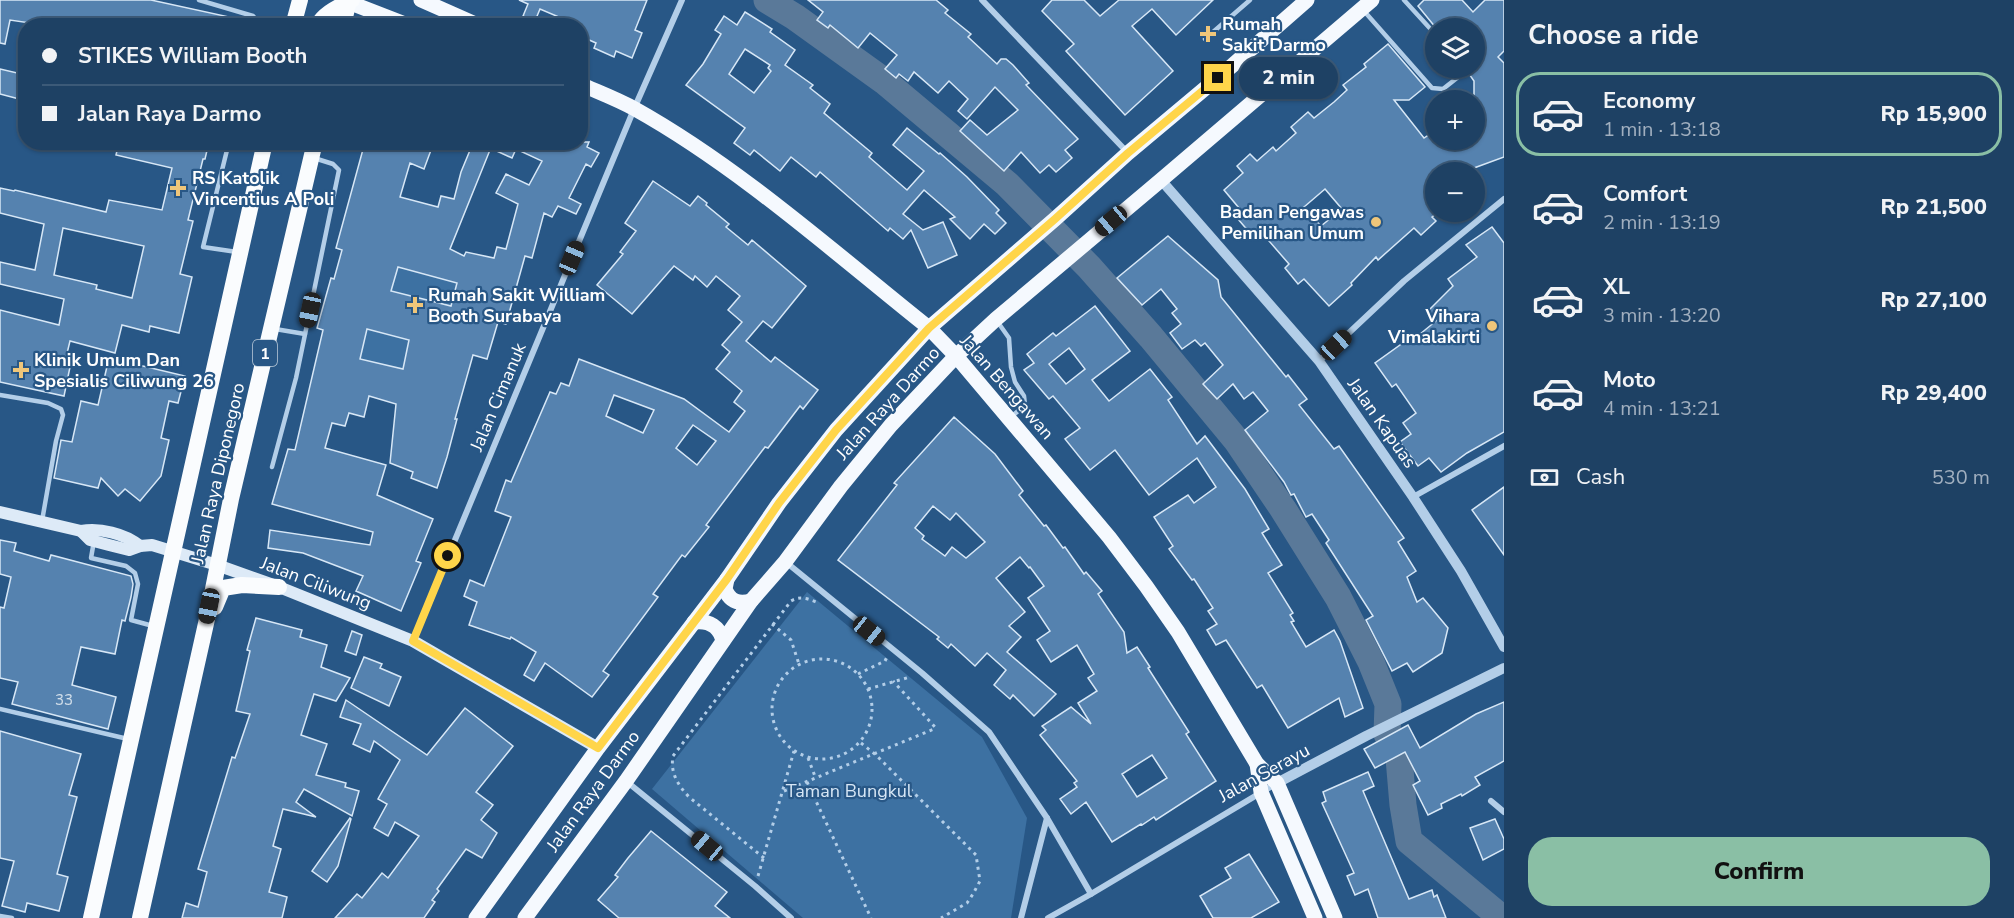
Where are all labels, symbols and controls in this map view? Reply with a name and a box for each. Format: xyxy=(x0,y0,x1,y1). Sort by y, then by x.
place label: Rumah Sakit Darmo xyxy=(1222,12,1326,57)
text: Choose a ride xyxy=(1528,17,1699,54)
map controls xyxy=(1425,18,1485,222)
button: layers xyxy=(1425,18,1485,78)
marker: Rumah Sakit Darmo xyxy=(1199,25,1217,43)
text: STIKES William Booth xyxy=(78,41,307,71)
callout: 2 min xyxy=(1239,57,1338,99)
route end xyxy=(1204,64,1231,91)
text: 2 min xyxy=(1262,64,1315,91)
text: Economy xyxy=(1603,86,1695,116)
icon: car xyxy=(1531,87,1585,141)
button: + xyxy=(1425,90,1485,150)
text: Jalan Raya Darmo xyxy=(78,99,261,129)
text: Rp 15,900 xyxy=(1880,99,1987,129)
text: 1 min · 13:18 xyxy=(1603,116,1721,143)
button: − xyxy=(1425,162,1485,222)
place label: RS Katolik Vincentius A Poli xyxy=(191,166,334,211)
marker: RS Katolik Vincentius A Poli xyxy=(169,179,187,197)
text: Comfort xyxy=(1603,179,1687,209)
icon: car xyxy=(1531,180,1585,234)
text: Rp 21,500 xyxy=(1880,192,1987,222)
place label: Badan Pengawas Pemilihan Umum xyxy=(1220,200,1364,245)
car xyxy=(1091,203,1131,239)
text: 2 min · 13:19 xyxy=(1603,209,1721,236)
marker: Badan Pengawas Pemilihan Umum xyxy=(1369,215,1383,229)
car xyxy=(557,238,587,278)
text: XL xyxy=(1603,272,1630,302)
icon: car xyxy=(1531,273,1585,327)
place label: Rumah Sakit William Booth Surabaya xyxy=(428,283,605,328)
text: Rp 27,100 xyxy=(1880,285,1987,315)
car xyxy=(297,291,323,329)
marker: Rumah Sakit William Booth Surabaya xyxy=(406,296,424,314)
text: 3 min · 13:20 xyxy=(1603,302,1721,329)
place label: Vihara Vimalakirti xyxy=(1387,304,1480,349)
marker: Vihara Vimalakirti xyxy=(1485,319,1499,333)
car xyxy=(1317,326,1355,364)
street label: Jalan Bengawan xyxy=(954,329,1059,445)
street label: Jalan Cimanuk xyxy=(464,338,532,456)
road number: 1 xyxy=(253,340,277,366)
street label: Jalan Raya Darmo xyxy=(830,341,945,465)
place label: Klinik Umum Dan Spesialis Ciliwung 26 xyxy=(34,348,214,393)
marker: Klinik Umum Dan Spesialis Ciliwung 26 xyxy=(12,361,30,379)
text: Moto xyxy=(1603,365,1656,395)
icon: car xyxy=(1531,366,1585,420)
street label: Jalan Kapuas xyxy=(1342,372,1422,473)
text: Rp 29,400 xyxy=(1880,378,1987,408)
street label: Jalan Raya Diponegoro xyxy=(185,380,250,567)
text: 4 min · 13:21 xyxy=(1603,395,1721,422)
icon: cash xyxy=(1528,461,1561,494)
text: Cash xyxy=(1576,462,1625,492)
text: 530 m xyxy=(1932,464,1990,491)
route start xyxy=(434,542,461,569)
street label: Jalan Ciliwung xyxy=(256,550,375,615)
car xyxy=(197,587,221,625)
car xyxy=(849,613,889,649)
house number: 33 xyxy=(55,690,73,710)
street label: Jalan Raya Darmo xyxy=(540,725,645,857)
street label: Jalan Serayu xyxy=(1213,738,1314,808)
park label: Taman Bungkul xyxy=(786,779,913,803)
car xyxy=(687,828,727,864)
button: Confirm xyxy=(1528,837,1990,906)

